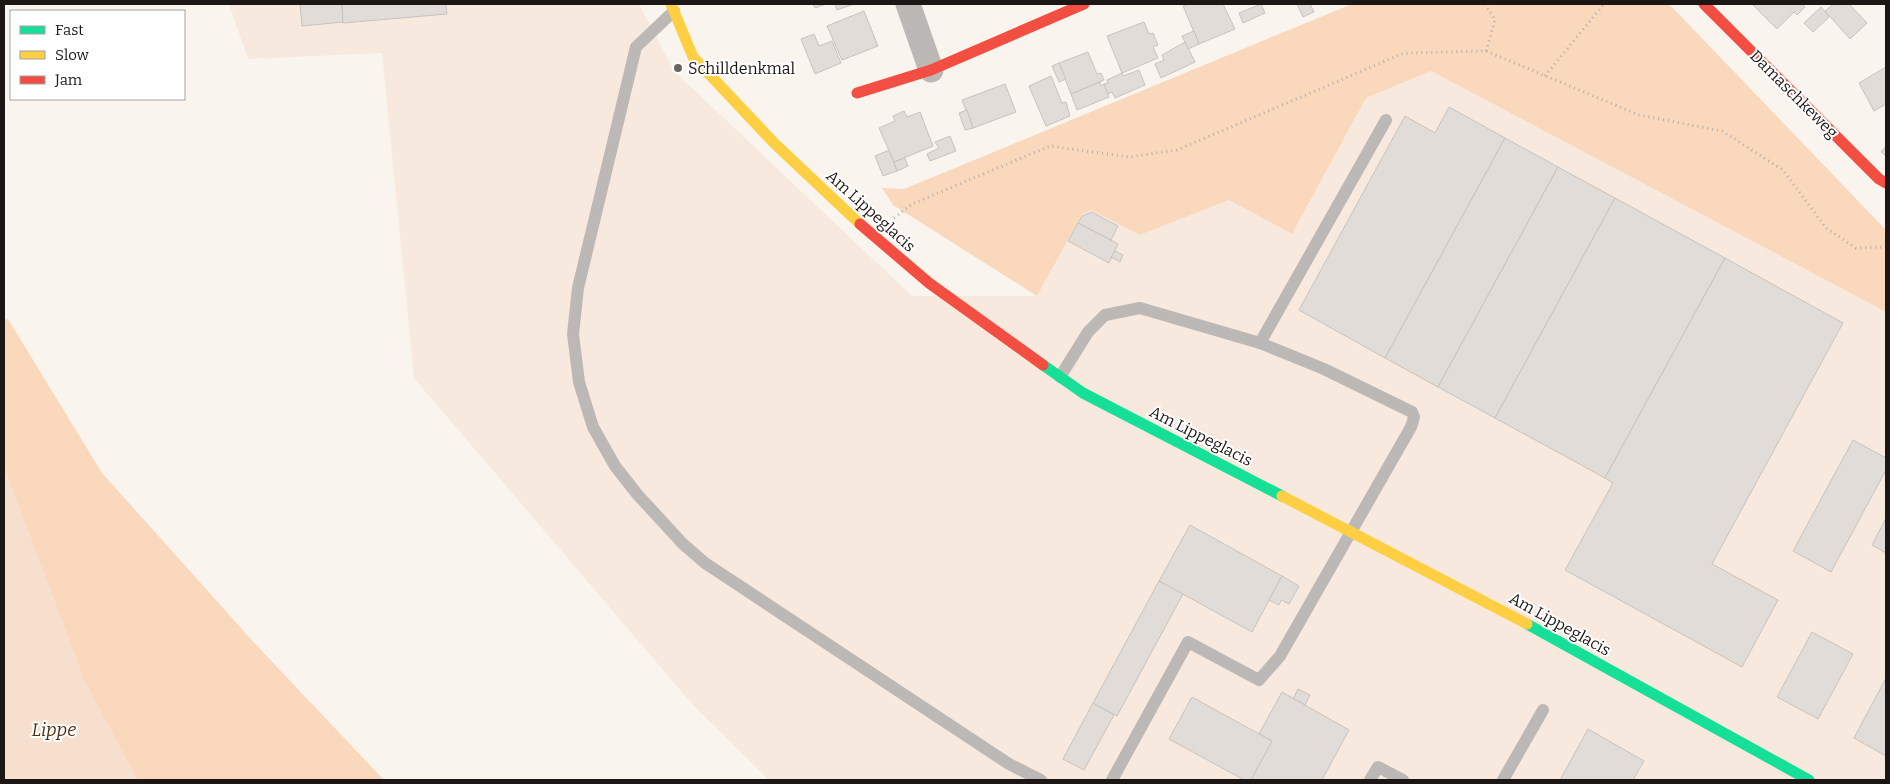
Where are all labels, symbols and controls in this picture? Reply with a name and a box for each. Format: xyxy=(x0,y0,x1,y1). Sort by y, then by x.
legend xyxy=(10,10,185,100)
text: Fast xyxy=(55,21,84,39)
text: Slow xyxy=(55,46,90,64)
street label: Damaschkeweg xyxy=(1746,46,1842,142)
place label: Schilldenkmal xyxy=(688,59,795,78)
marker: Schilldenkmal xyxy=(672,62,684,74)
text: Jam xyxy=(54,71,83,89)
street label: Am Lippeglacis xyxy=(823,166,919,256)
street label: Am Lippeglacis xyxy=(1146,402,1256,470)
street label: Am Lippeglacis xyxy=(1506,588,1614,660)
water label: Lippe xyxy=(32,719,76,741)

